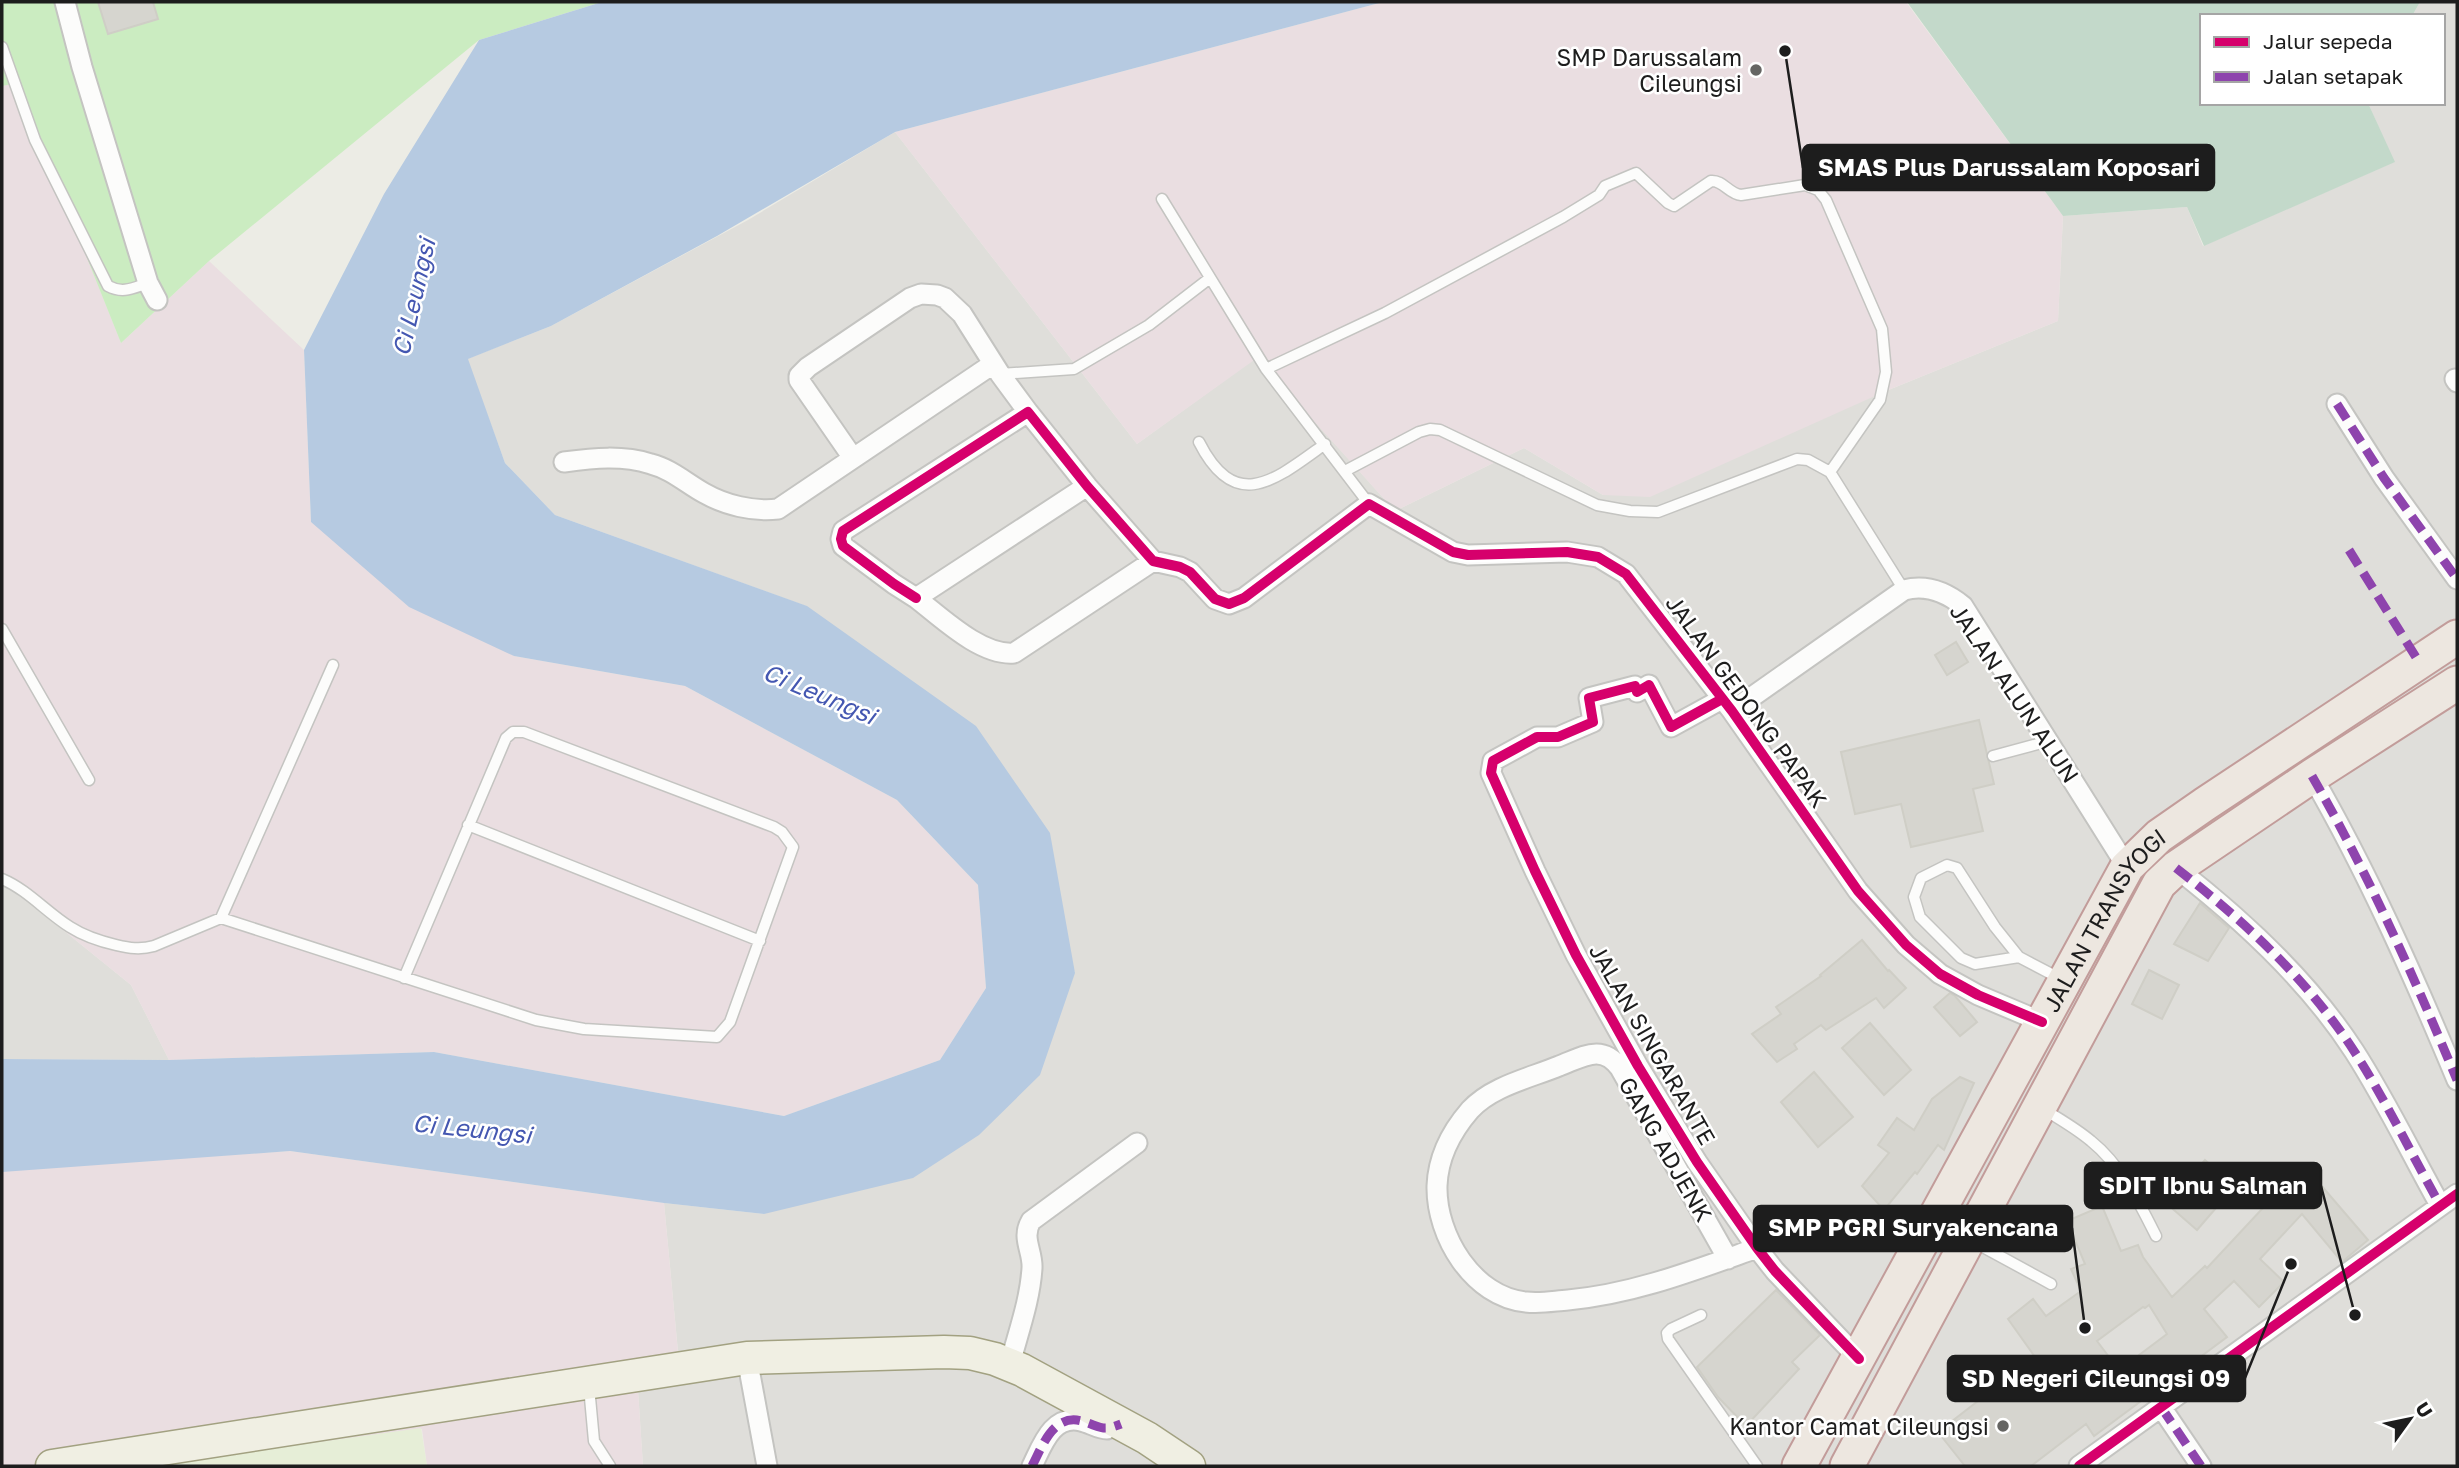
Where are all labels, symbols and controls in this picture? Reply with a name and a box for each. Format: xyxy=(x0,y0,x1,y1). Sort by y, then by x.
legend xyxy=(2200,14,2445,105)
text: Jalur sepeda xyxy=(2263,28,2393,54)
place label: SMP Darussalam Cileungsi xyxy=(1557,43,1742,97)
marker: SMP Darussalam Cileungsi xyxy=(1748,62,1764,78)
text: Jalan setapak xyxy=(2263,63,2404,89)
callout: SMAS Plus Darussalam Koposari xyxy=(1803,145,2214,190)
text: SMAS Plus Darussalam Koposari xyxy=(1818,152,2200,181)
water label: Ci Leungsi xyxy=(385,233,442,359)
street label: JALAN GEDONG PAPAK xyxy=(1660,589,1834,813)
street label: JALAN ALUN ALUN xyxy=(1945,598,2085,788)
water label: Ci Leungsi xyxy=(759,656,883,732)
street label: JALAN TRANSYOGI xyxy=(2037,822,2171,1016)
street label: JALAN SINGARANTE xyxy=(1584,939,1722,1149)
street label: GANG ADJENK xyxy=(1613,1072,1719,1226)
water label: Ci Leungsi xyxy=(411,1107,535,1150)
callout: SDIT Ibnu Salman xyxy=(2085,1163,2321,1208)
text: SDIT Ibnu Salman xyxy=(2099,1170,2307,1199)
callout: SMP PGRI Suryakencana xyxy=(1754,1206,2072,1251)
text: SMP PGRI Suryakencana xyxy=(1768,1212,2058,1241)
callout: SD Negeri Cileungsi 09 xyxy=(1948,1356,2245,1401)
text: SD Negeri Cileungsi 09 xyxy=(1962,1363,2230,1392)
north arrow xyxy=(2375,1384,2445,1454)
text: U xyxy=(2411,1397,2438,1422)
place label: Kantor Camat Cileungsi xyxy=(1729,1412,1989,1440)
marker: Kantor Camat Cileungsi xyxy=(1995,1418,2011,1434)

